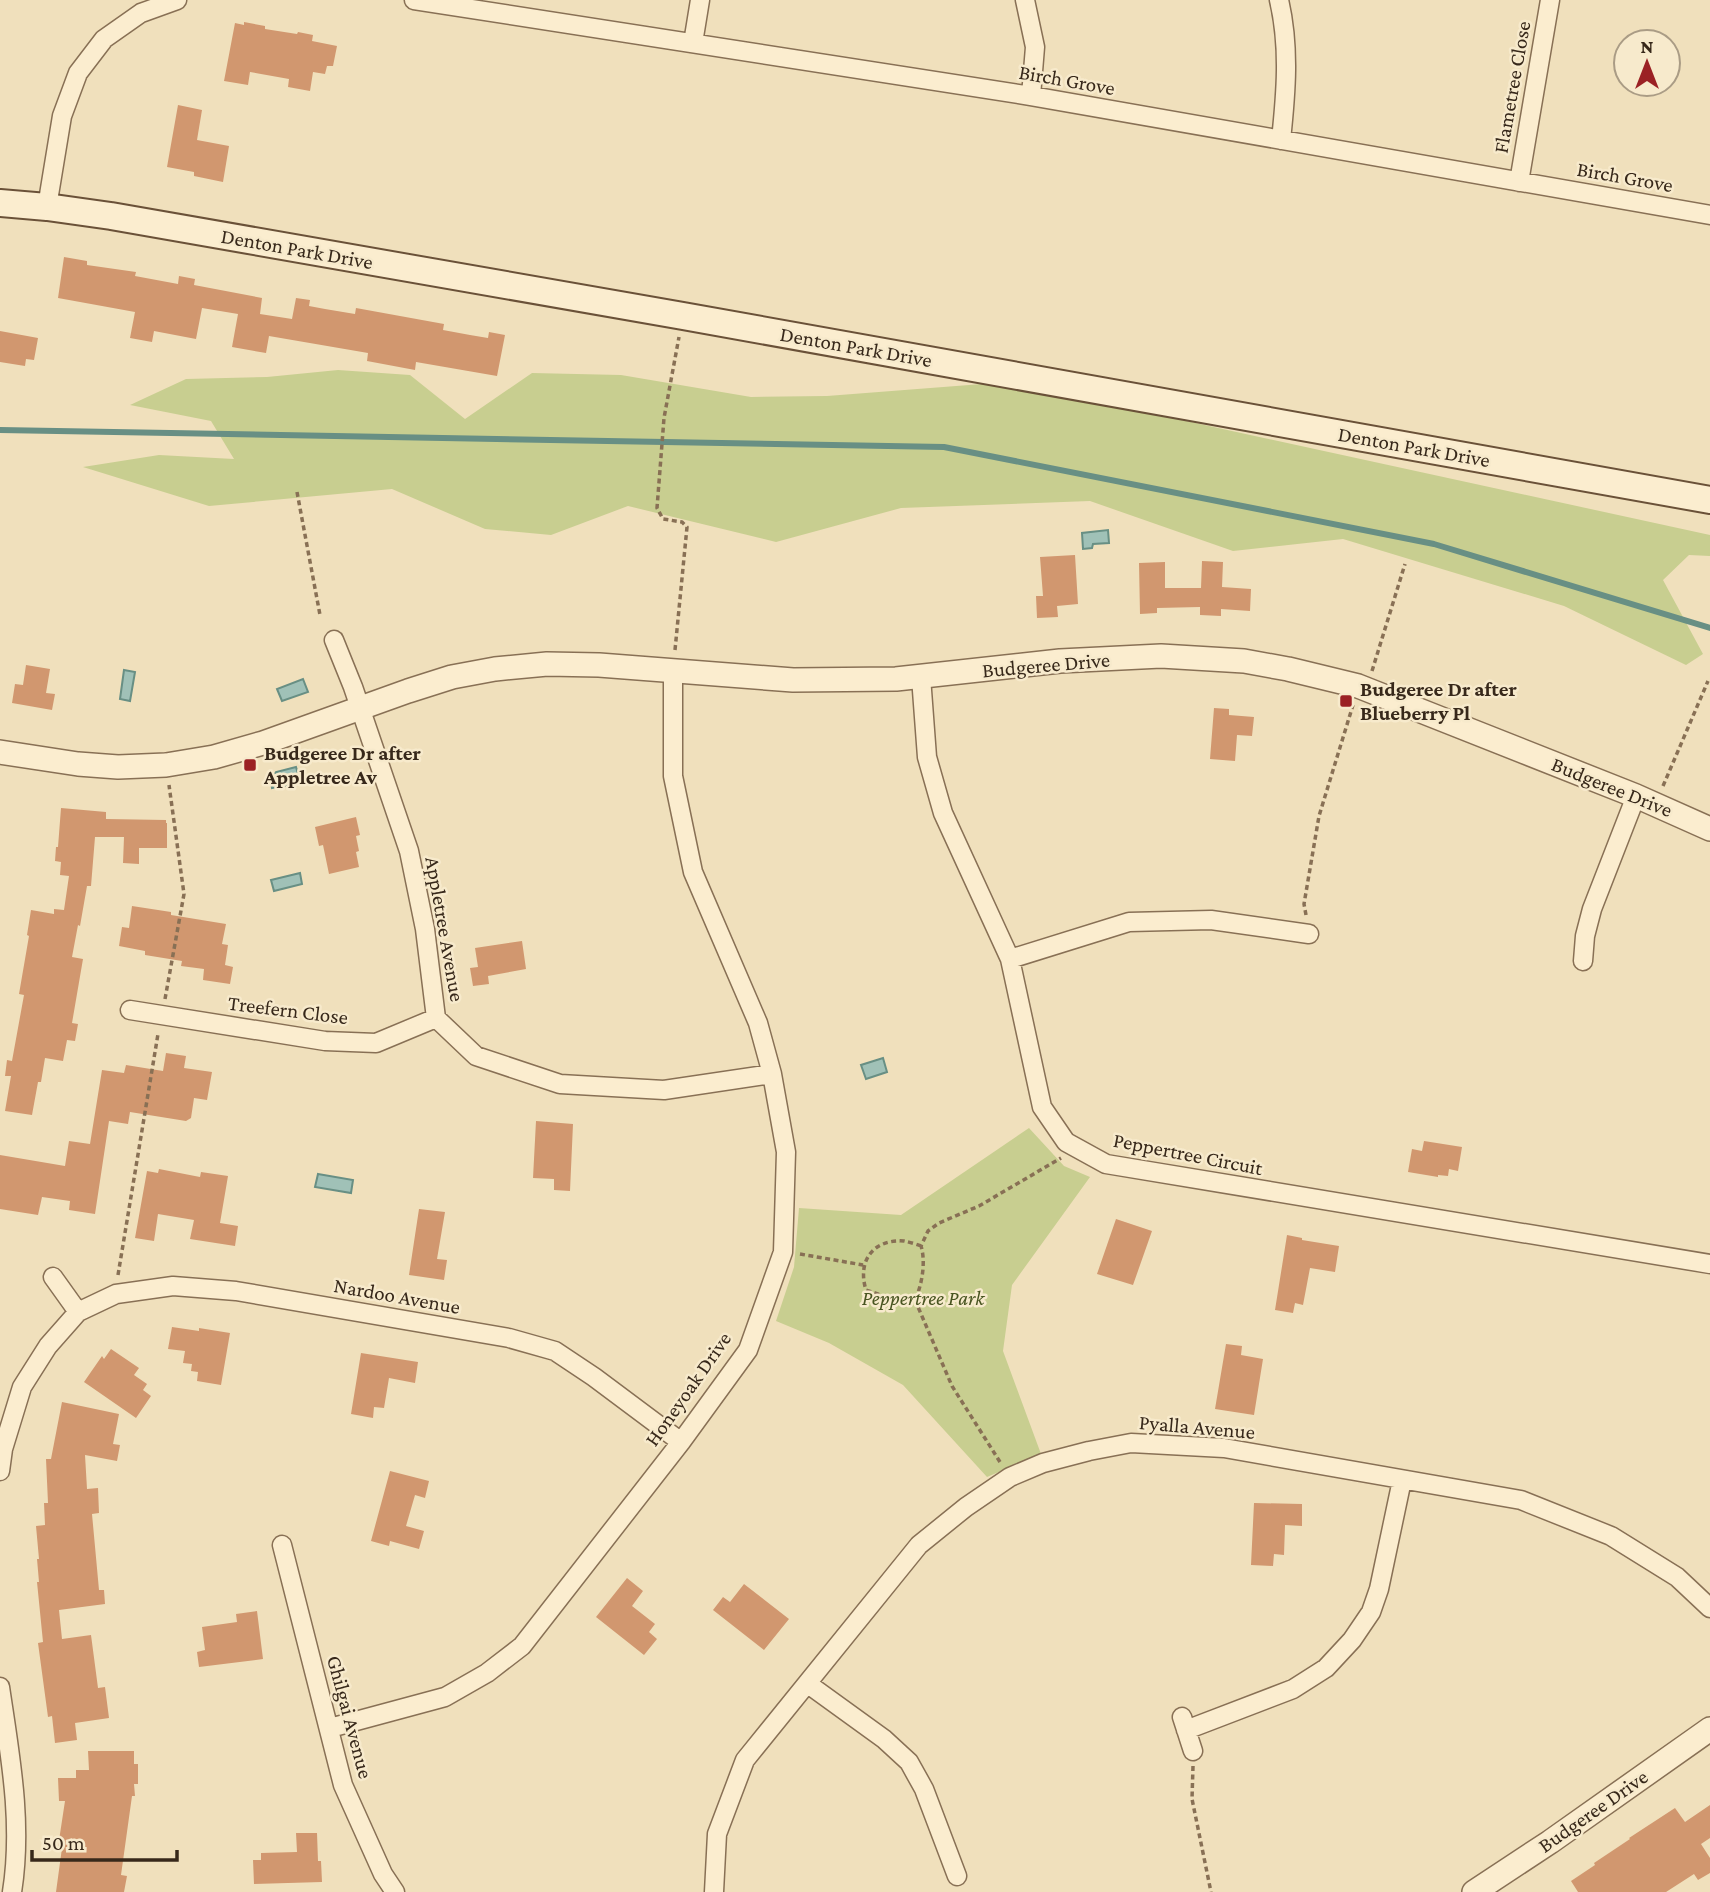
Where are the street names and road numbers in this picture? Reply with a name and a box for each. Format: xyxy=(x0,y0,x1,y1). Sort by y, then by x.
street label: Flametree Close xyxy=(1489,19,1535,155)
street label: Birch Grove xyxy=(1017,60,1117,100)
street label: Birch Grove xyxy=(1575,157,1675,197)
street label: Denton Park Drive xyxy=(219,224,375,274)
street label: Denton Park Drive xyxy=(778,322,934,372)
street label: Denton Park Drive xyxy=(1336,422,1492,472)
street label: Budgeree Drive xyxy=(981,647,1111,683)
street label: Budgeree Drive xyxy=(1548,752,1676,822)
street label: Appletree Avenue xyxy=(420,855,470,1003)
street label: Treefern Close xyxy=(227,991,349,1029)
street label: Peppertree Circuit xyxy=(1111,1128,1266,1180)
street label: Nardoo Avenue xyxy=(332,1273,462,1319)
street label: Honeyoak Drive xyxy=(640,1327,736,1451)
street label: Pyalla Avenue xyxy=(1138,1410,1256,1444)
street label: Ghilgai Avenue xyxy=(322,1653,378,1781)
street label: Budgeree Drive xyxy=(1534,1764,1652,1858)

